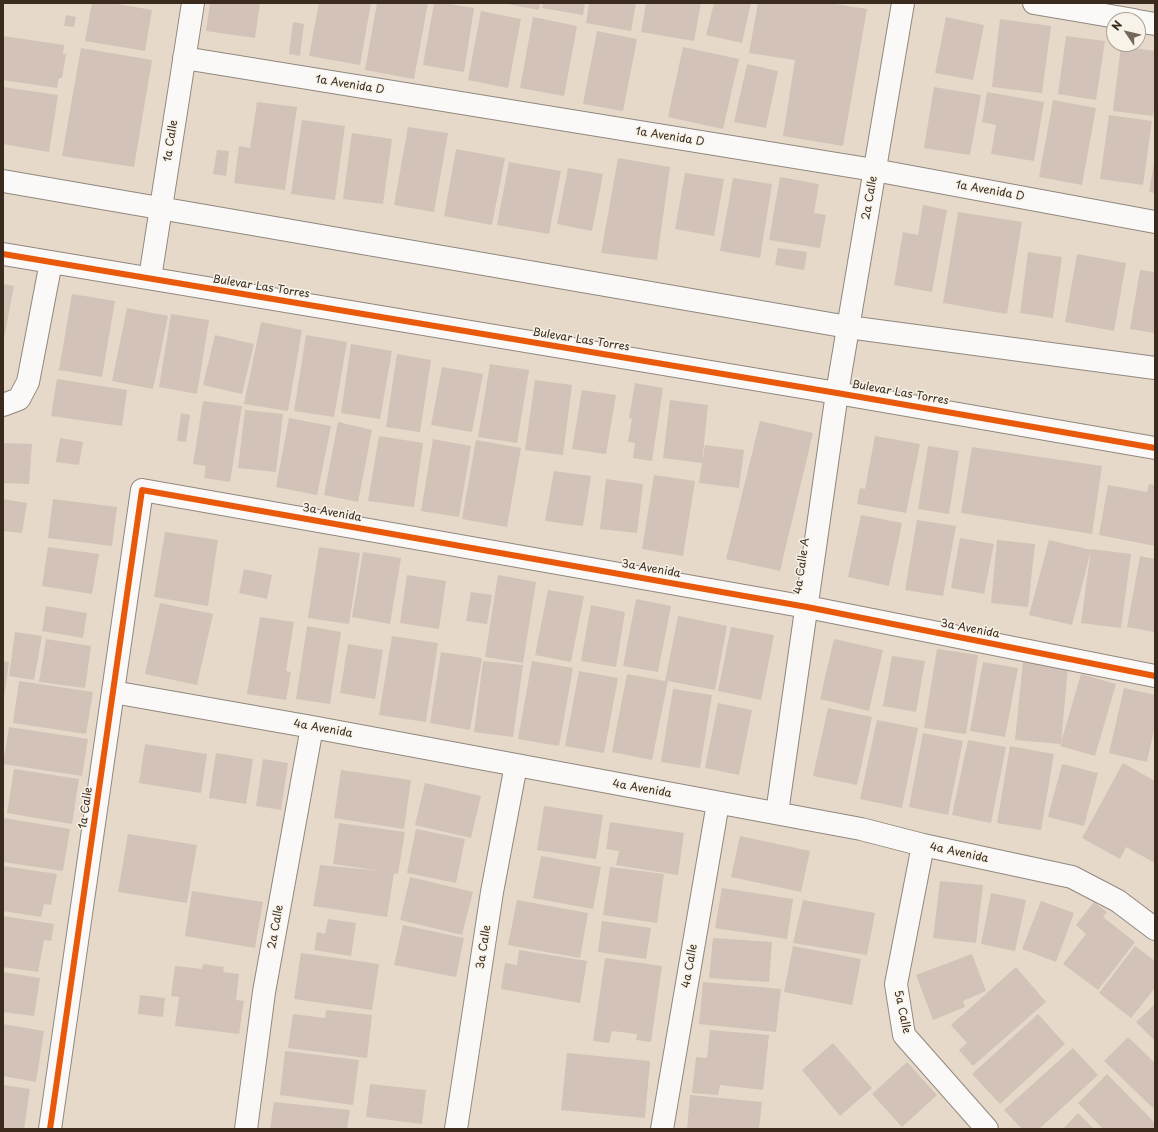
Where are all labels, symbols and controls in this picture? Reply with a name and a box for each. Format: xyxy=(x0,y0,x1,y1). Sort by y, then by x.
north arrow xyxy=(1106,12,1146,52)
text: N xyxy=(1107,17,1126,34)
street label: 1a Avenida D xyxy=(315,73,385,97)
street label: 1a Calle xyxy=(161,119,181,163)
street label: 1a Avenida D xyxy=(635,125,705,149)
street label: 2a Calle xyxy=(860,175,880,221)
street label: 1a Avenida D xyxy=(955,178,1025,204)
street label: Bulevar Las Torres xyxy=(211,273,311,301)
street label: Bulevar Las Torres xyxy=(531,326,631,354)
street label: Bulevar Las Torres xyxy=(851,378,949,408)
street label: 3a Avenida xyxy=(301,501,363,525)
street label: 4a Calle A xyxy=(792,537,812,595)
street label: 3a Avenida xyxy=(620,557,682,581)
street label: 3a Avenida xyxy=(939,617,1001,641)
street label: 4a Avenida xyxy=(292,717,354,741)
street label: 4a Avenida xyxy=(611,777,673,801)
street label: 1a Calle xyxy=(77,786,95,830)
street label: 4a Avenida xyxy=(928,840,990,866)
street label: 2a Calle xyxy=(266,904,286,950)
street label: 3a Calle xyxy=(474,924,494,970)
street label: 4a Calle xyxy=(680,943,700,989)
street label: 5a Calle xyxy=(891,989,913,1035)

